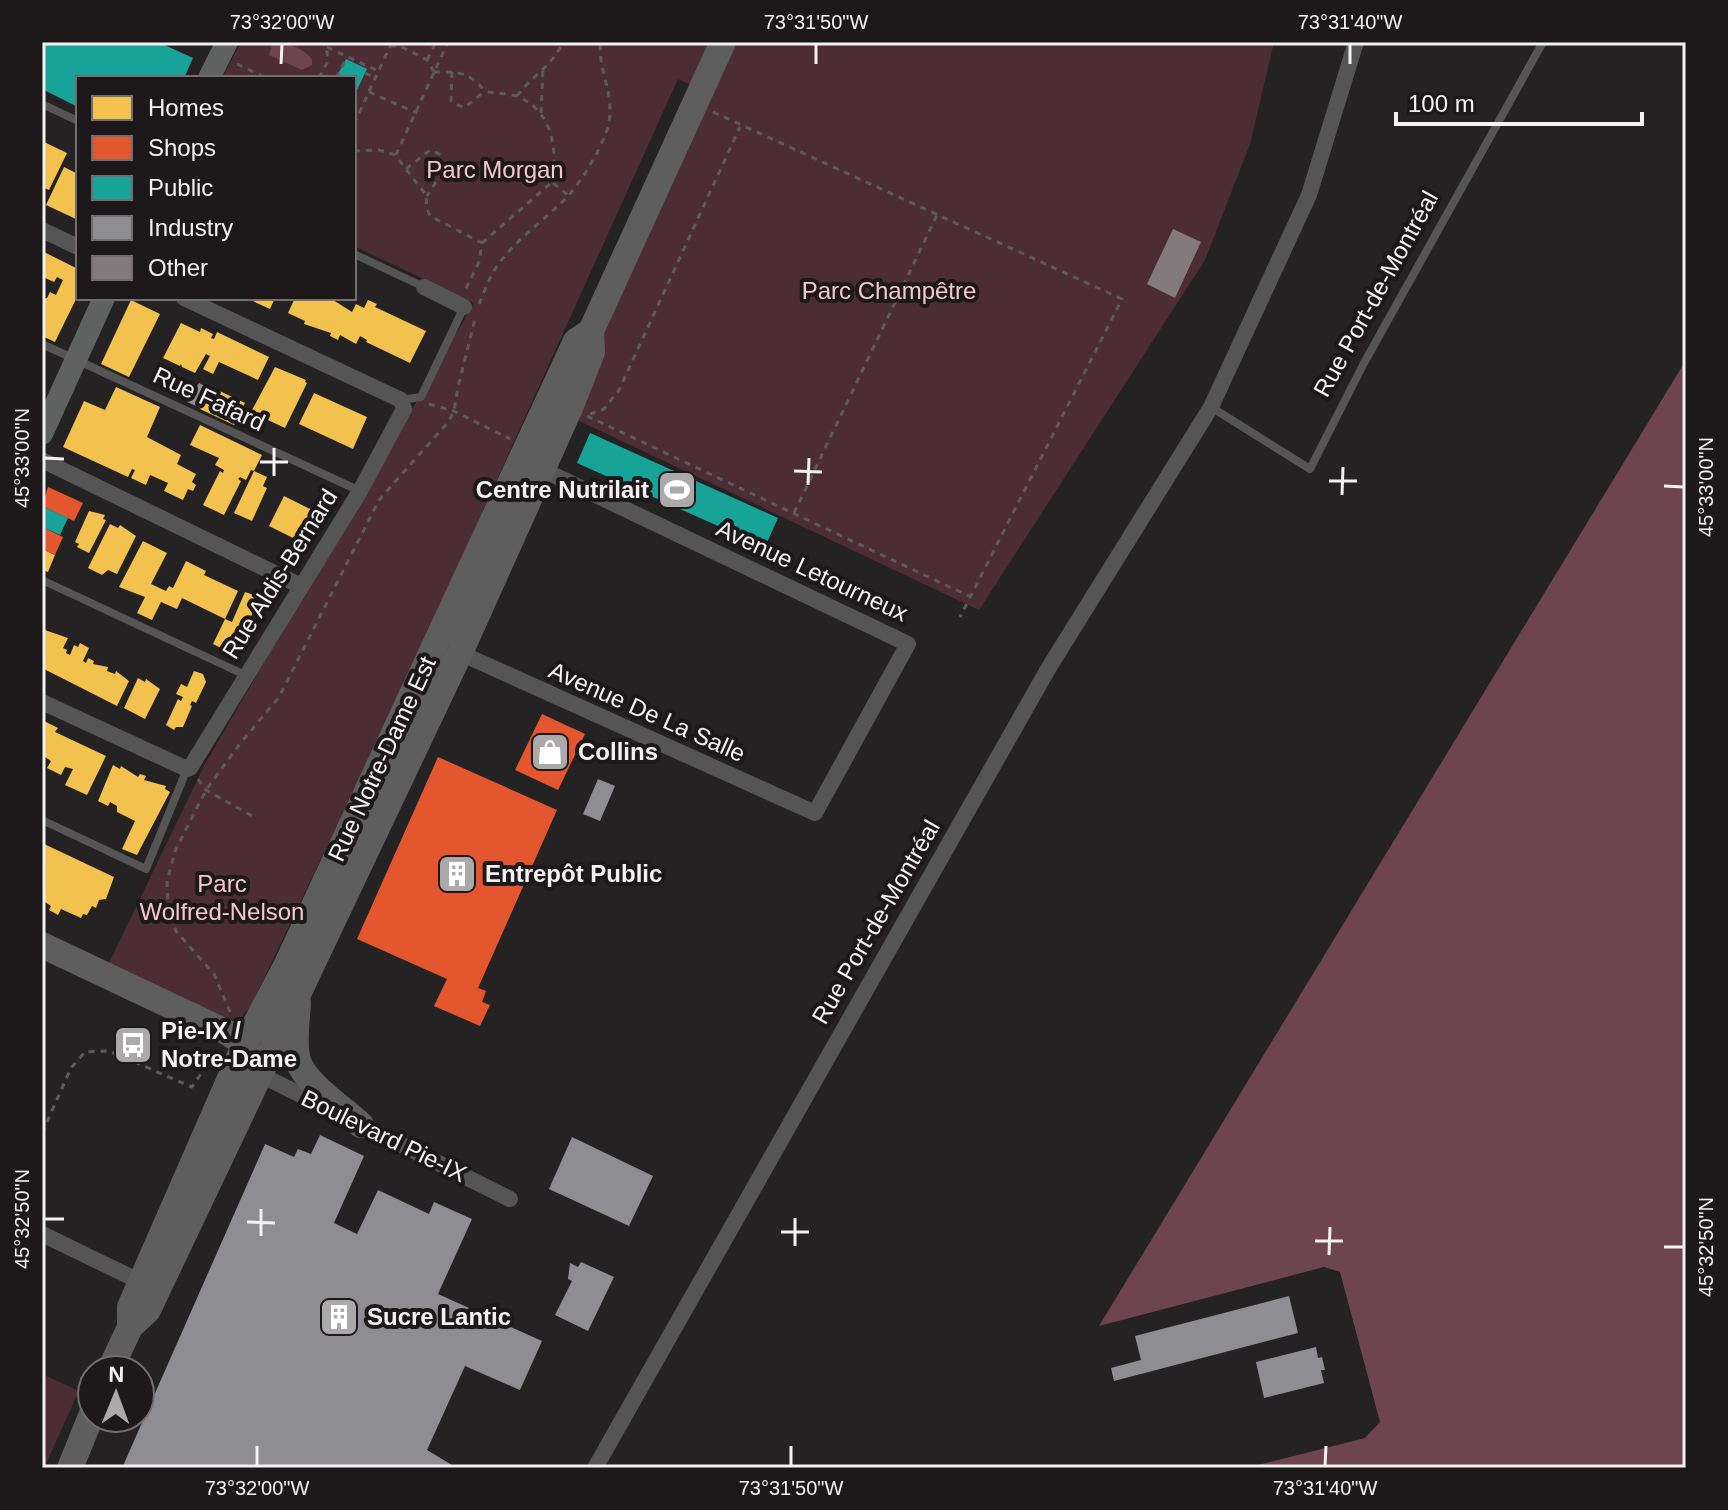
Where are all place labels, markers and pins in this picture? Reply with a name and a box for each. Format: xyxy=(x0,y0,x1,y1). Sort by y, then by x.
sports icon: Centre Nutrilait xyxy=(656,469,698,511)
place label: Centre Nutrilait xyxy=(476,476,649,503)
shop icon: Collins xyxy=(529,731,571,773)
place label: Collins xyxy=(578,738,658,765)
building icon: Entrepôt Public xyxy=(436,853,478,895)
place label: Entrepôt Public xyxy=(485,860,662,887)
place label: Pie-IX / Notre-Dame xyxy=(161,1017,297,1072)
bus stop icon: Pie-IX / Notre-Dame xyxy=(112,1024,154,1066)
building icon: Sucre Lantic xyxy=(318,1296,360,1338)
place label: Sucre Lantic xyxy=(367,1303,511,1330)

